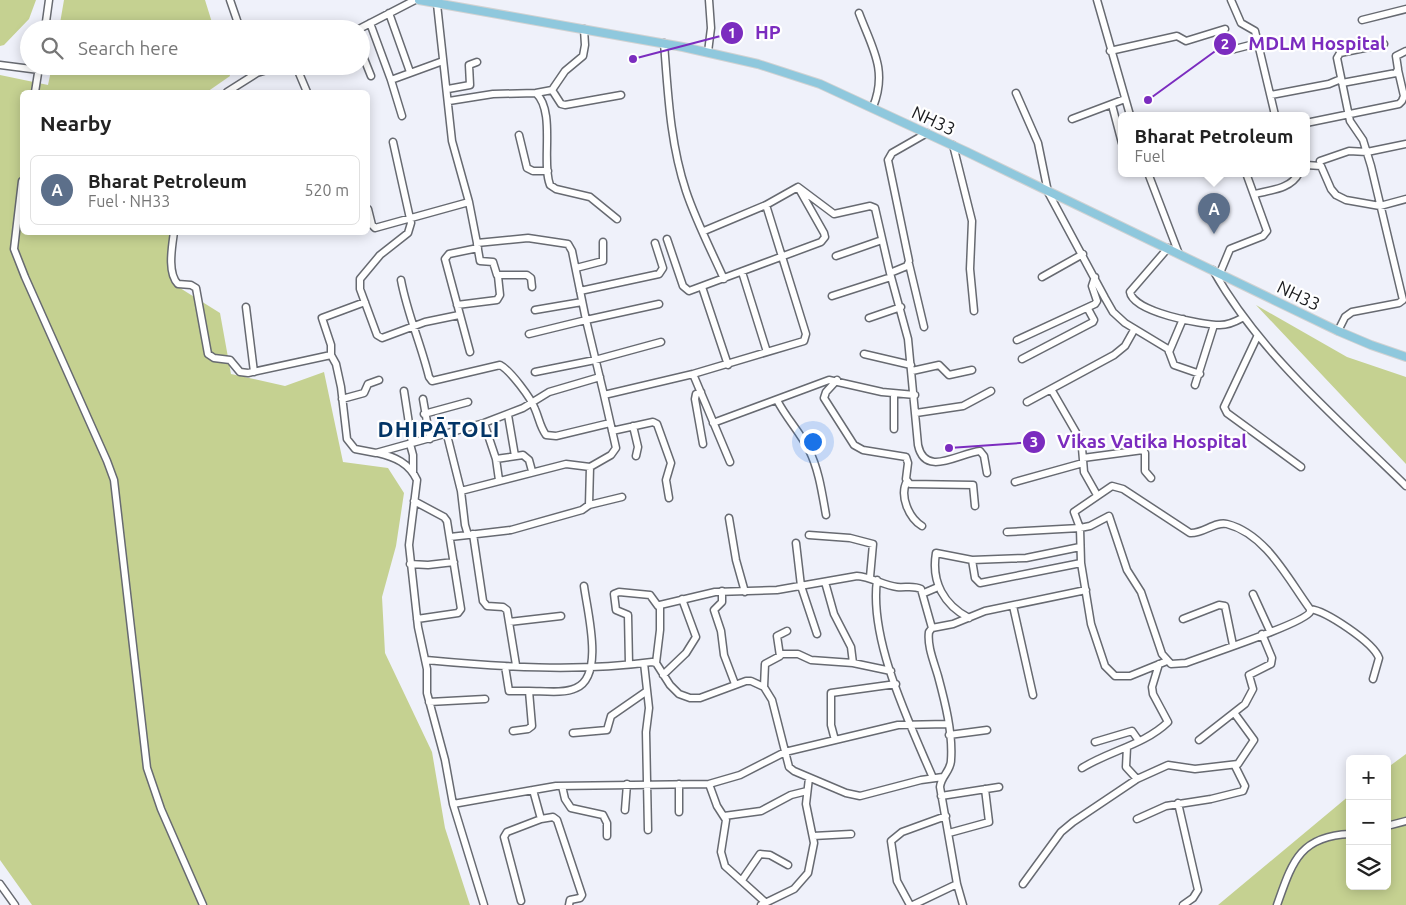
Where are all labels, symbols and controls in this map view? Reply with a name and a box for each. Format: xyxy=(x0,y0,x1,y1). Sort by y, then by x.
callout: HP xyxy=(720,16,791,50)
search box xyxy=(20,20,370,75)
text: HP xyxy=(755,21,781,43)
text: 1 xyxy=(728,24,736,41)
callout: MDLM Hospital xyxy=(1213,27,1395,61)
text: MDLM Hospital xyxy=(1248,32,1386,54)
icon: search xyxy=(38,34,66,62)
text: 2 xyxy=(1221,35,1229,52)
text: Search here xyxy=(78,37,178,59)
street label: NH33 xyxy=(909,101,959,139)
text: Nearby xyxy=(40,111,111,135)
popup xyxy=(1118,112,1310,177)
text: Bharat Petroleum xyxy=(1135,125,1293,147)
text: Fuel xyxy=(1135,147,1165,165)
text: Bharat Petroleum xyxy=(88,170,247,192)
text: A xyxy=(51,181,63,199)
text: 520 m xyxy=(304,181,349,199)
text: Fuel · NH33 xyxy=(88,192,170,210)
pin: A xyxy=(1198,193,1230,234)
street label: NH33 xyxy=(1274,276,1324,314)
district label: DHIPĀTOLI xyxy=(378,416,500,441)
callout: Vikas Vatika Hospital xyxy=(1022,425,1257,459)
your location xyxy=(800,429,826,455)
text: Vikas Vatika Hospital xyxy=(1057,430,1247,452)
text: 3 xyxy=(1030,433,1038,450)
map controls xyxy=(1346,755,1391,890)
button: + xyxy=(1346,755,1391,800)
button: − xyxy=(1346,800,1391,845)
button: layers xyxy=(1346,845,1391,890)

